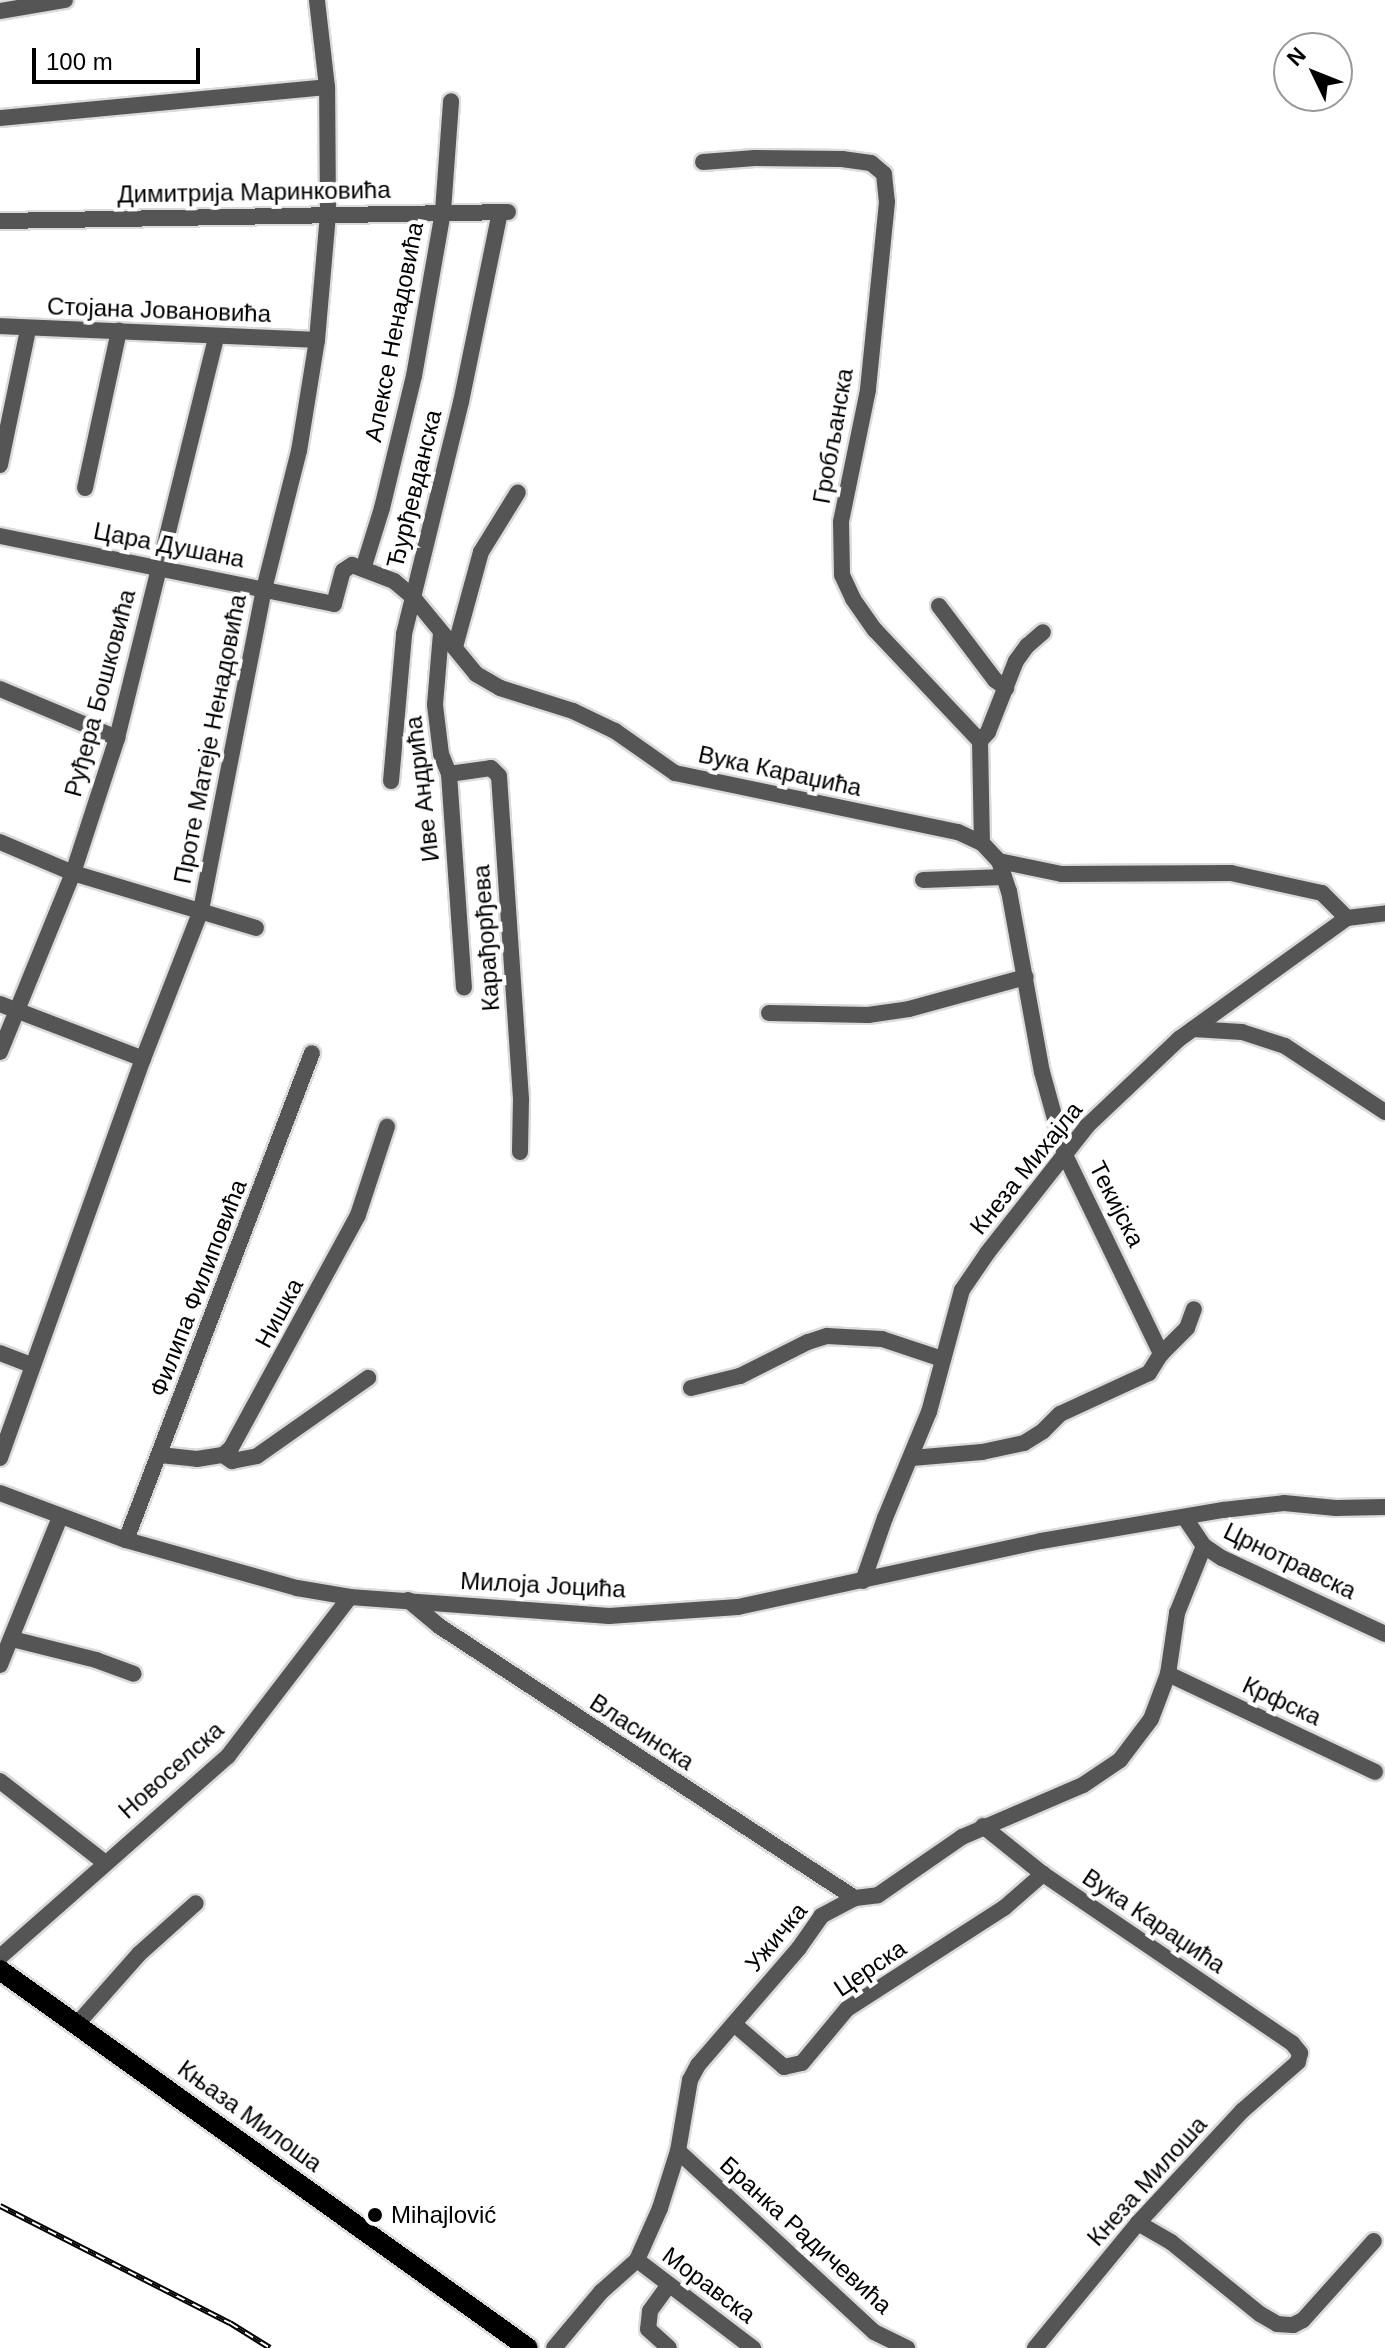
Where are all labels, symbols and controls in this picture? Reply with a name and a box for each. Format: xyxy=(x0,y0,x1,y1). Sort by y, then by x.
scale bar xyxy=(36,32,204,82)
north arrow xyxy=(1273,32,1353,112)
text: N xyxy=(1282,42,1311,71)
text: 100 m xyxy=(46,48,113,75)
street label: Димитрија Маринковића xyxy=(117,175,391,209)
street label: Алексе Ненадовића xyxy=(359,219,429,445)
street label: Стојана Јовановића xyxy=(47,292,271,328)
street label: Гробљанска xyxy=(807,366,859,506)
street label: Ђурђевданска xyxy=(380,407,448,571)
street label: Цара Душана xyxy=(91,516,247,574)
street label: Руђера Бошковића xyxy=(58,586,142,800)
street label: Проте Матеје Ненадовића xyxy=(168,592,252,886)
street label: Иве Андрића xyxy=(399,715,445,863)
street label: Вука Караџића xyxy=(696,740,864,802)
street label: Карађорђева xyxy=(467,864,505,1012)
street label: Кнеза Михајла xyxy=(964,1096,1088,1240)
street label: Текијска xyxy=(1083,1156,1151,1252)
street label: Филипа Филиповића xyxy=(143,1175,253,1401)
street label: Нишка xyxy=(249,1273,309,1353)
street label: Црнотравска xyxy=(1219,1517,1361,1605)
street label: Милоја Јоцића xyxy=(460,1566,626,1604)
street label: Крфска xyxy=(1238,1670,1326,1732)
street label: Власинска xyxy=(585,1688,699,1776)
street label: Новоселска xyxy=(113,1715,229,1825)
street label: Вука Караџића xyxy=(1077,1863,1231,1979)
street label: Ужичка xyxy=(739,1897,813,1977)
street label: Церска xyxy=(828,1933,912,2003)
street label: Књаза Милоша xyxy=(172,2054,328,2178)
street label: Кнеза Милоша xyxy=(1081,2110,1213,2252)
street label: Бранка Радичевића xyxy=(714,2150,898,2320)
place label: Mihajlović xyxy=(391,2201,496,2229)
marker: Mihajlović xyxy=(366,2206,384,2224)
street label: Моравска xyxy=(657,2241,761,2329)

